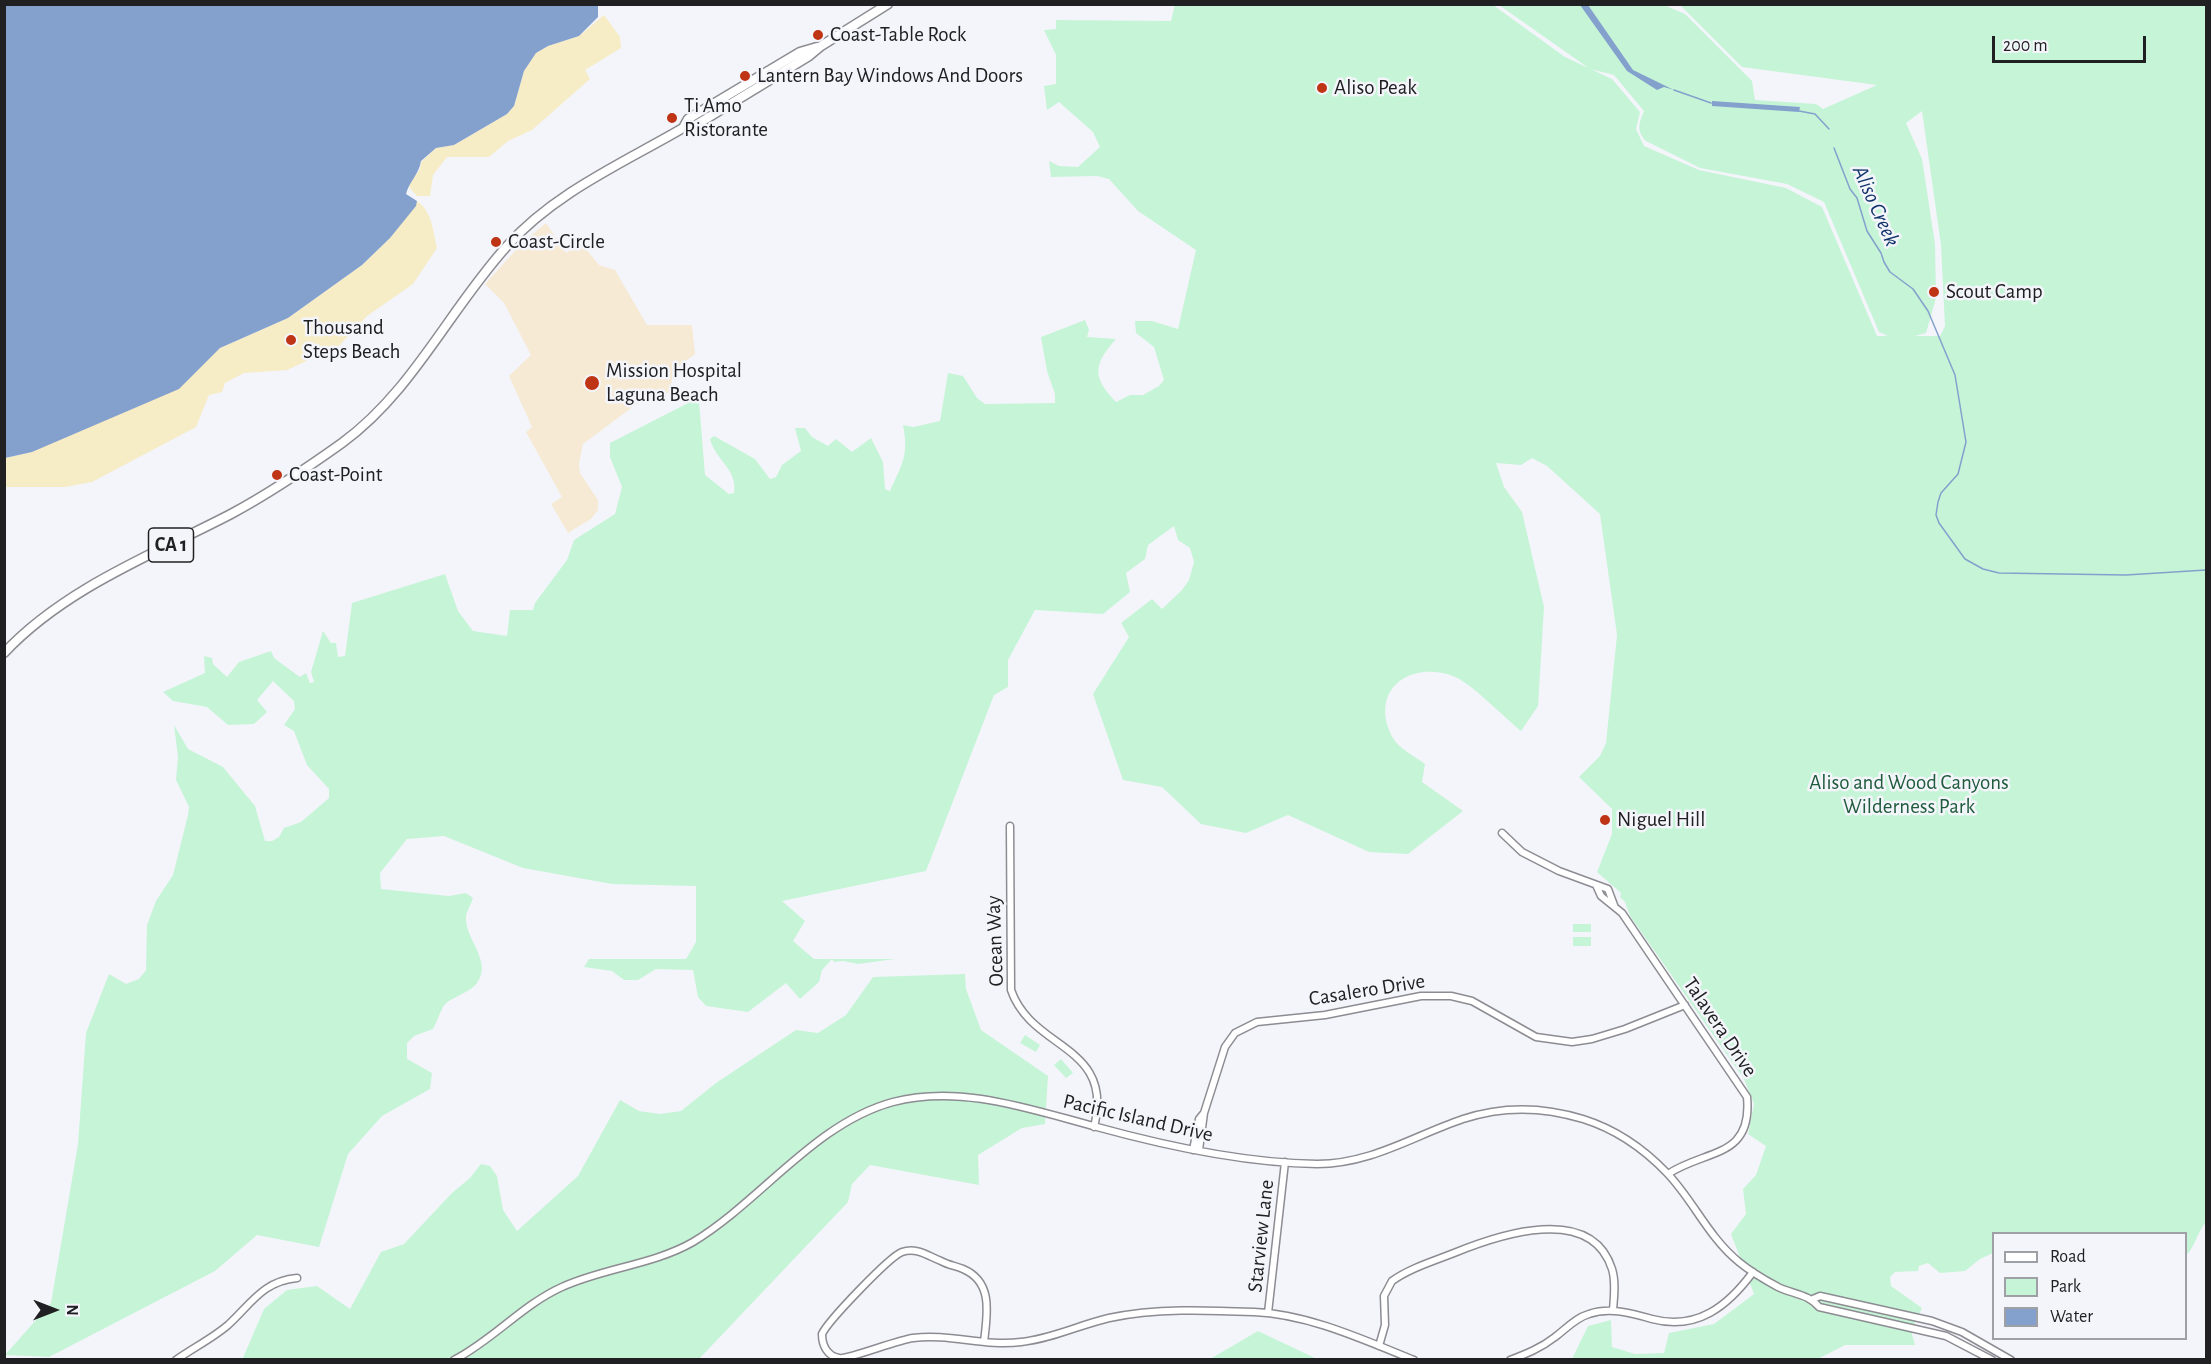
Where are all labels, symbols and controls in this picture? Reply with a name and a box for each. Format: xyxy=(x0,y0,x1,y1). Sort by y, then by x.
place label: Coast-Table Rock xyxy=(830,22,966,48)
scale bar xyxy=(1995,24,2150,62)
marker: Coast-Table Rock xyxy=(811,28,825,42)
text: 200 m xyxy=(2003,37,2048,55)
place label: Lantern Bay Windows And Doors xyxy=(757,63,1023,89)
marker: Lantern Bay Windows And Doors xyxy=(738,69,752,83)
place label: Aliso Peak xyxy=(1334,75,1417,101)
marker: Aliso Peak xyxy=(1315,81,1329,95)
place label: Ti Amo Ristorante xyxy=(684,93,768,143)
marker: Ti Amo Ristorante xyxy=(665,111,679,125)
water label: Aliso Creek xyxy=(1847,162,1905,250)
place label: Coast-Circle xyxy=(508,229,605,255)
marker: Coast-Circle xyxy=(489,235,503,249)
place label: Scout Camp xyxy=(1946,279,2043,305)
marker: Scout Camp xyxy=(1927,285,1941,299)
place label: Thousand Steps Beach xyxy=(303,315,400,365)
marker: Thousand Steps Beach xyxy=(284,333,298,347)
place label: Mission Hospital Laguna Beach xyxy=(606,358,742,408)
marker: Mission Hospital Laguna Beach xyxy=(583,374,601,392)
place label: Coast-Point xyxy=(289,462,382,488)
marker: Coast-Point xyxy=(270,468,284,482)
road number: CA 1 xyxy=(148,528,194,562)
park label: Aliso and Wood Canyons Wilderness Park xyxy=(1809,770,2009,820)
place label: Niguel Hill xyxy=(1617,807,1705,833)
marker: Niguel Hill xyxy=(1598,813,1612,827)
street label: Ocean Way xyxy=(981,895,1009,987)
street label: Casalero Drive xyxy=(1307,968,1427,1012)
street label: Talavera Drive xyxy=(1677,972,1763,1082)
street label: Pacific Island Drive xyxy=(1061,1089,1215,1147)
street label: Starview Lane xyxy=(1243,1178,1279,1294)
legend xyxy=(1992,1232,2187,1340)
text: Road xyxy=(2050,1248,2086,1266)
text: Park xyxy=(2050,1278,2081,1296)
north arrow xyxy=(24,1280,84,1340)
text: N xyxy=(64,1304,80,1316)
text: Water xyxy=(2050,1308,2093,1326)

